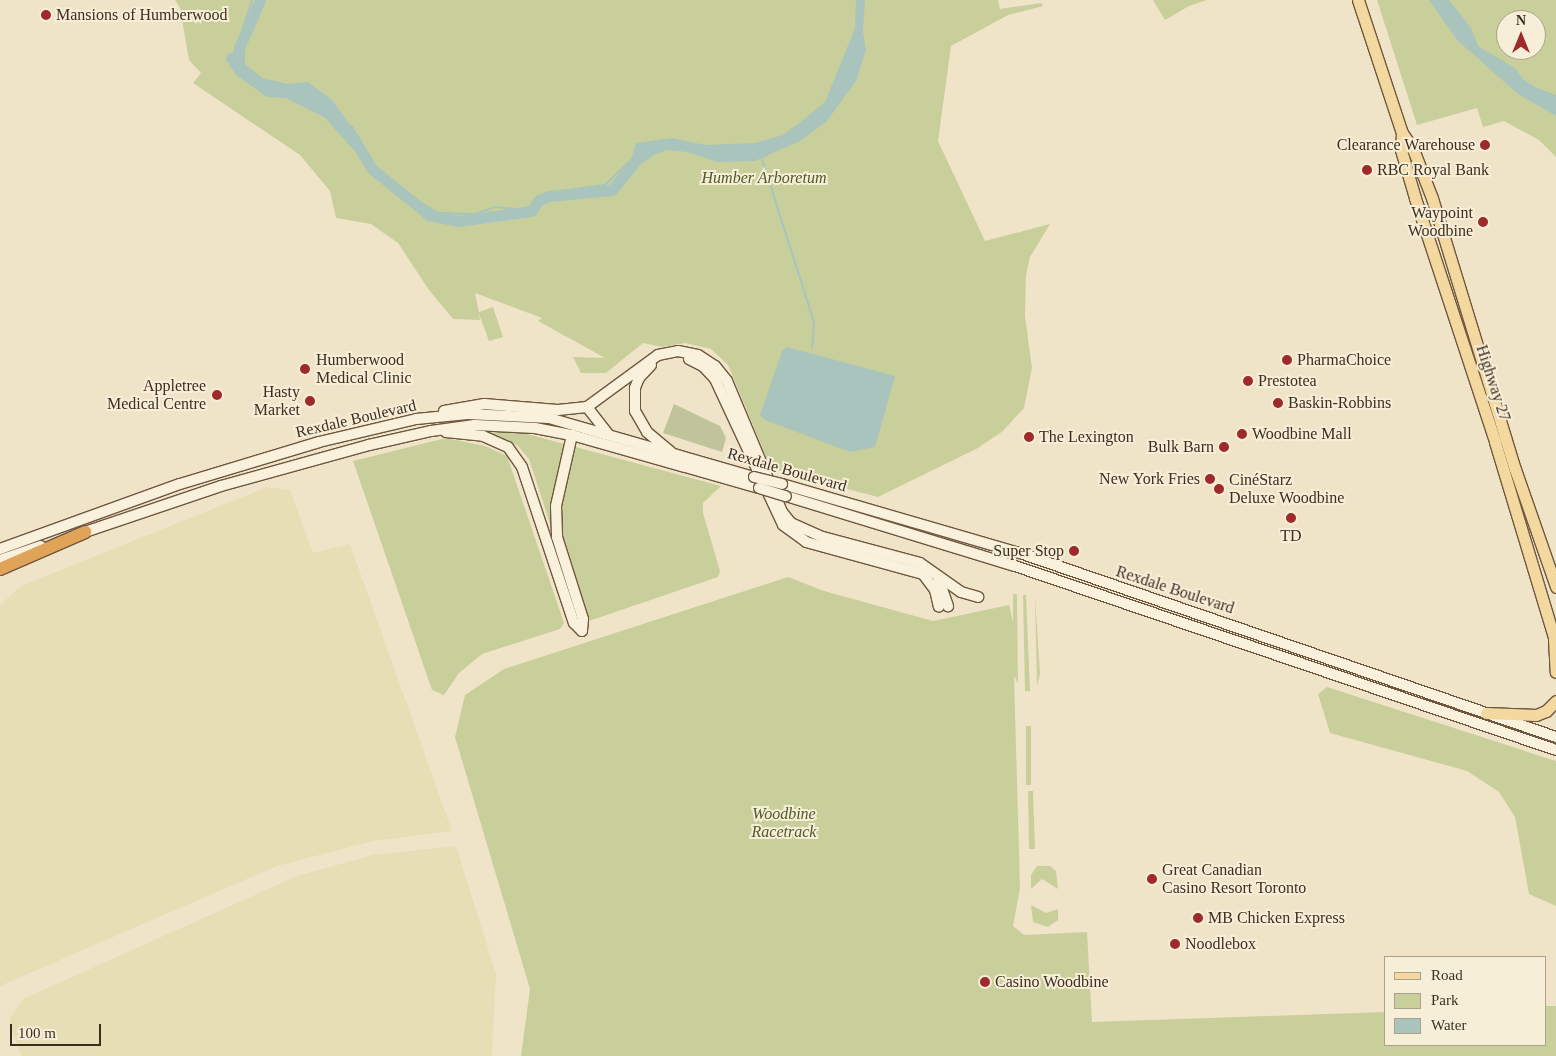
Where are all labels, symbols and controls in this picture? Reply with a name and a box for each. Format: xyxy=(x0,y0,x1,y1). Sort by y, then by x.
place label: Mansions of Humberwood xyxy=(56,5,228,25)
marker: Mansions of Humberwood xyxy=(40,9,52,21)
north arrow xyxy=(1496,10,1546,60)
text: N xyxy=(1516,13,1526,28)
place label: Clearance Warehouse xyxy=(1336,135,1475,155)
marker: Clearance Warehouse xyxy=(1479,139,1491,151)
place label: RBC Royal Bank xyxy=(1377,160,1489,180)
marker: RBC Royal Bank xyxy=(1361,164,1373,176)
park label: Humber Arboretum xyxy=(701,168,827,188)
place label: Waypoint Woodbine xyxy=(1408,203,1473,241)
marker: Waypoint Woodbine xyxy=(1477,216,1489,228)
street label: Highway 27 xyxy=(1472,343,1514,423)
place label: Humberwood Medical Clinic xyxy=(316,350,412,388)
place label: PharmaChoice xyxy=(1297,350,1391,370)
marker: PharmaChoice xyxy=(1281,354,1293,366)
marker: Humberwood Medical Clinic xyxy=(298,362,312,376)
place label: Prestotea xyxy=(1258,371,1317,391)
marker: Prestotea xyxy=(1242,375,1254,387)
place label: Appletree Medical Centre xyxy=(107,376,206,414)
place label: Hasty Market xyxy=(254,382,300,420)
marker: Appletree Medical Centre xyxy=(210,388,224,402)
place label: Baskin-Robbins xyxy=(1288,393,1391,413)
marker: Hasty Market xyxy=(304,395,316,407)
street label: Rexdale Boulevard xyxy=(294,396,418,442)
marker: Baskin-Robbins xyxy=(1272,397,1284,409)
place label: Woodbine Mall xyxy=(1252,424,1352,444)
place label: The Lexington xyxy=(1039,427,1134,447)
marker: Woodbine Mall xyxy=(1236,428,1248,440)
marker: The Lexington xyxy=(1023,431,1035,443)
place label: Bulk Barn xyxy=(1148,437,1214,457)
marker: Bulk Barn xyxy=(1218,441,1230,453)
street label: Rexdale Boulevard xyxy=(725,444,849,496)
place label: New York Fries xyxy=(1099,469,1200,489)
place label: CinéStarz Deluxe Woodbine xyxy=(1229,470,1345,508)
marker: New York Fries xyxy=(1204,473,1216,485)
marker: CinéStarz Deluxe Woodbine xyxy=(1213,483,1225,495)
marker: TD xyxy=(1285,512,1297,524)
place label: TD xyxy=(1280,526,1302,546)
place label: Super Stop xyxy=(993,541,1064,561)
marker: Super Stop xyxy=(1068,545,1080,557)
street label: Rexdale Boulevard xyxy=(1114,562,1236,618)
park label: Woodbine Racetrack xyxy=(752,804,816,842)
place label: Great Canadian Casino Resort Toronto xyxy=(1162,860,1307,898)
marker: Great Canadian Casino Resort Toronto xyxy=(1146,873,1158,885)
place label: MB Chicken Express xyxy=(1208,908,1345,928)
marker: MB Chicken Express xyxy=(1192,912,1204,924)
place label: Noodlebox xyxy=(1185,934,1256,954)
marker: Noodlebox xyxy=(1169,938,1181,950)
legend xyxy=(1384,956,1546,1046)
text: Road xyxy=(1431,967,1463,983)
place label: Casino Woodbine xyxy=(995,972,1109,992)
marker: Casino Woodbine xyxy=(979,976,991,988)
text: Park xyxy=(1431,992,1459,1008)
scale bar xyxy=(12,1014,104,1046)
text: Water xyxy=(1431,1017,1466,1033)
text: 100 m xyxy=(18,1025,56,1041)

